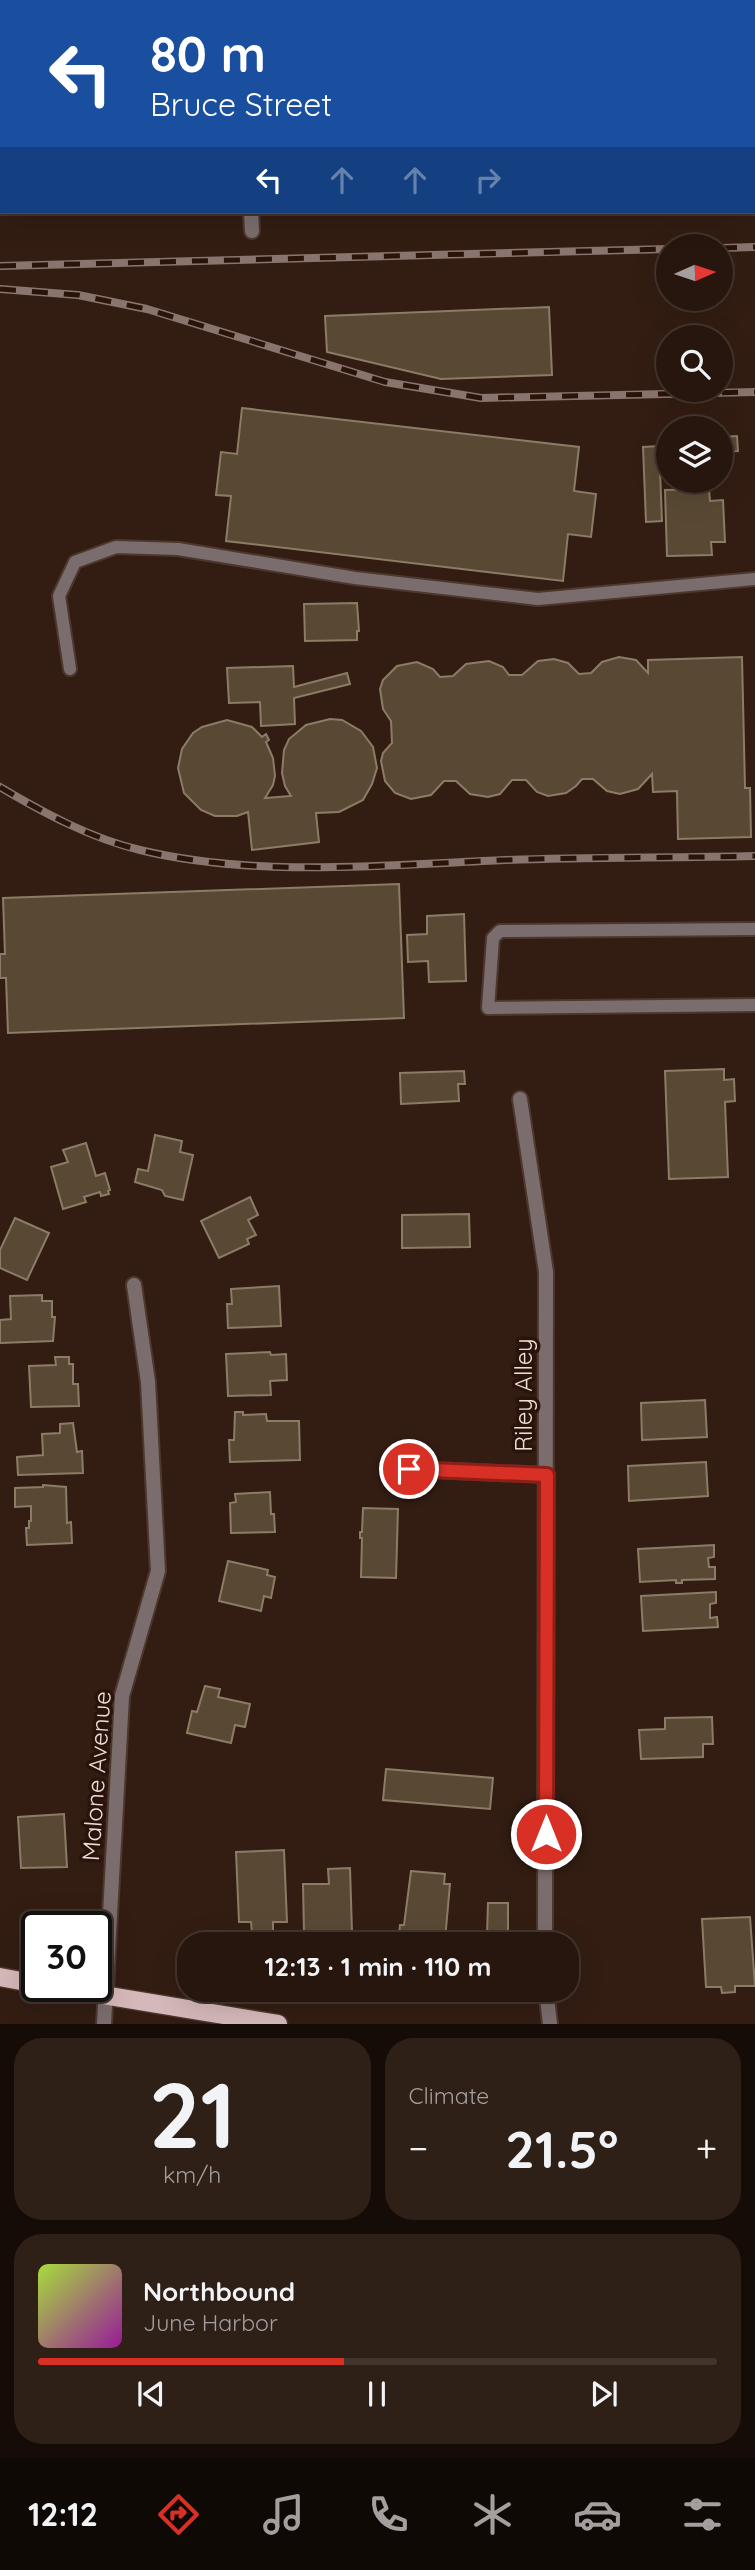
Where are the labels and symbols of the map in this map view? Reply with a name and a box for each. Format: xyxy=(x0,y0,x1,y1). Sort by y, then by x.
north arrow xyxy=(656,234,733,312)
street label: Riley Alley xyxy=(508,1338,538,1452)
pin xyxy=(379,1439,439,1499)
street label: Malone Avenue xyxy=(75,1690,117,1862)
position arrow xyxy=(509,1797,583,1871)
speed limit sign: 30 xyxy=(21,1911,112,2002)

